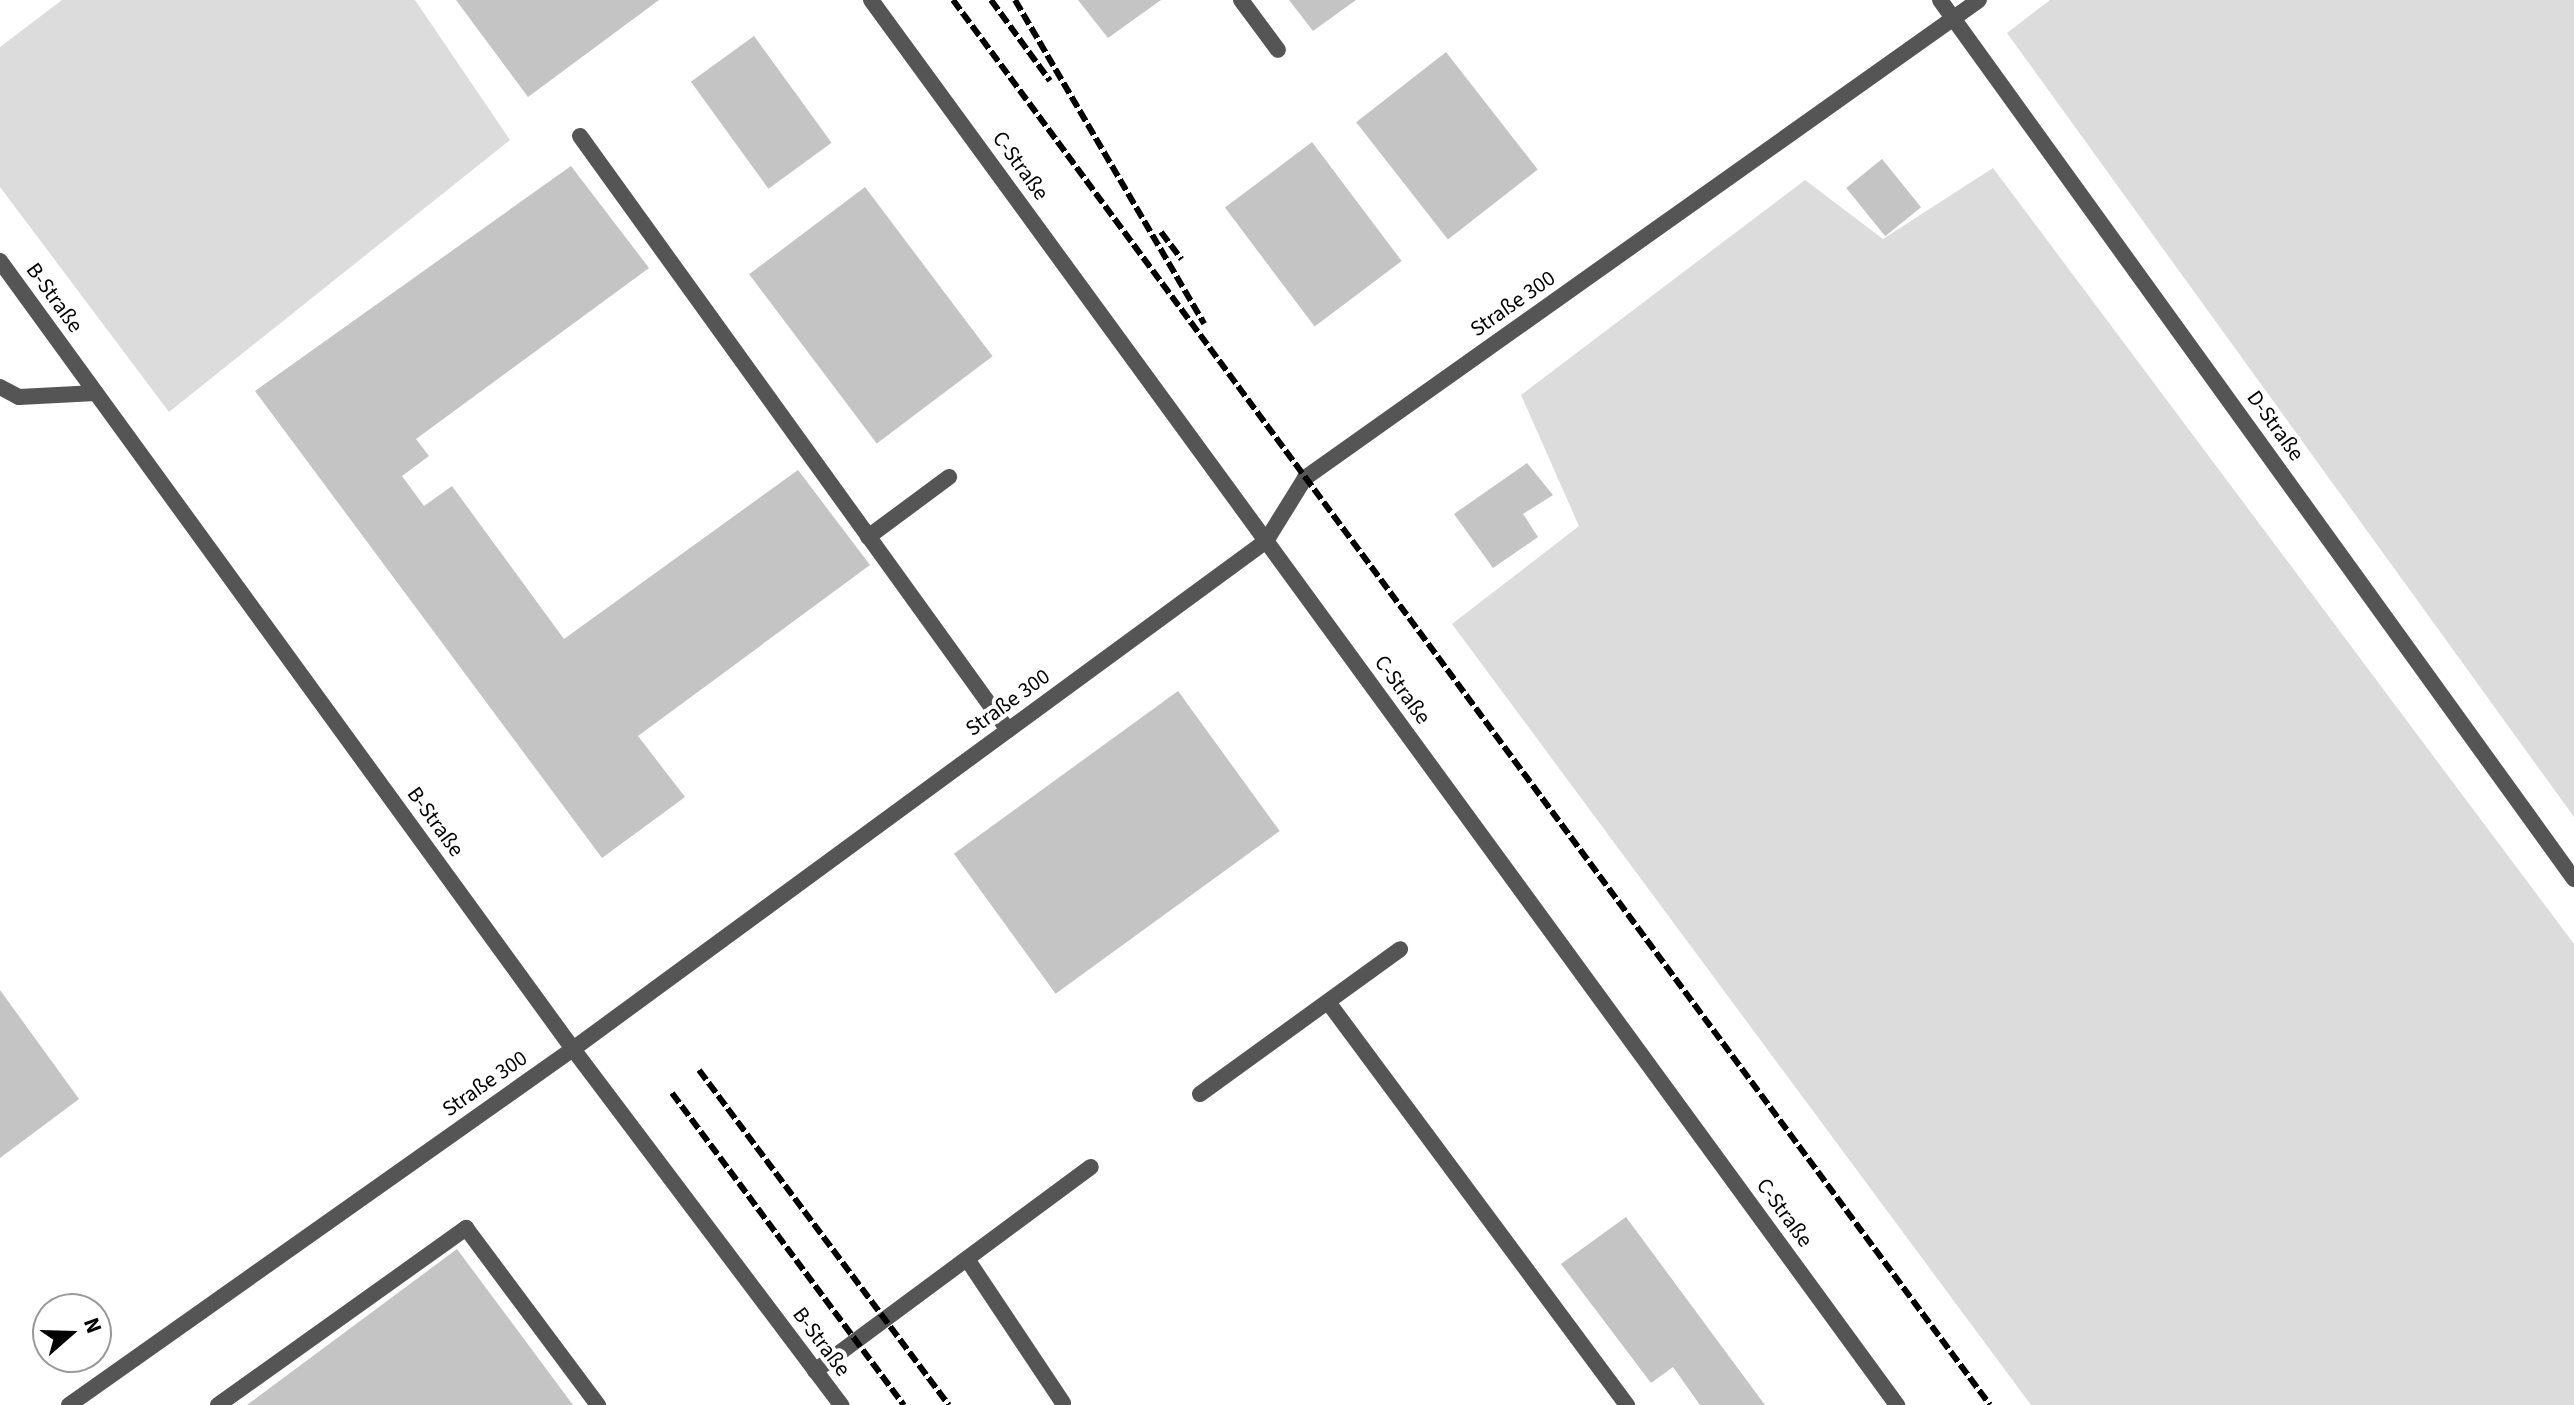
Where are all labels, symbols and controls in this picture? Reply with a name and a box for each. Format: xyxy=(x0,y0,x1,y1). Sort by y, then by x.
street label: C-Straße xyxy=(986,126,1054,206)
street label: B-Straße xyxy=(20,258,88,338)
street label: Straße 300 xyxy=(1465,265,1561,343)
street label: D-Straße xyxy=(2241,386,2309,466)
street label: C-Straße xyxy=(1368,650,1436,730)
street label: Straße 300 xyxy=(961,664,1055,742)
street label: B-Straße xyxy=(401,782,469,862)
street label: Straße 300 xyxy=(437,1045,533,1123)
street label: C-Straße xyxy=(1750,1173,1818,1253)
north arrow xyxy=(32,1293,112,1373)
street label: B-Straße xyxy=(786,1302,856,1382)
text: N xyxy=(75,1313,110,1338)

